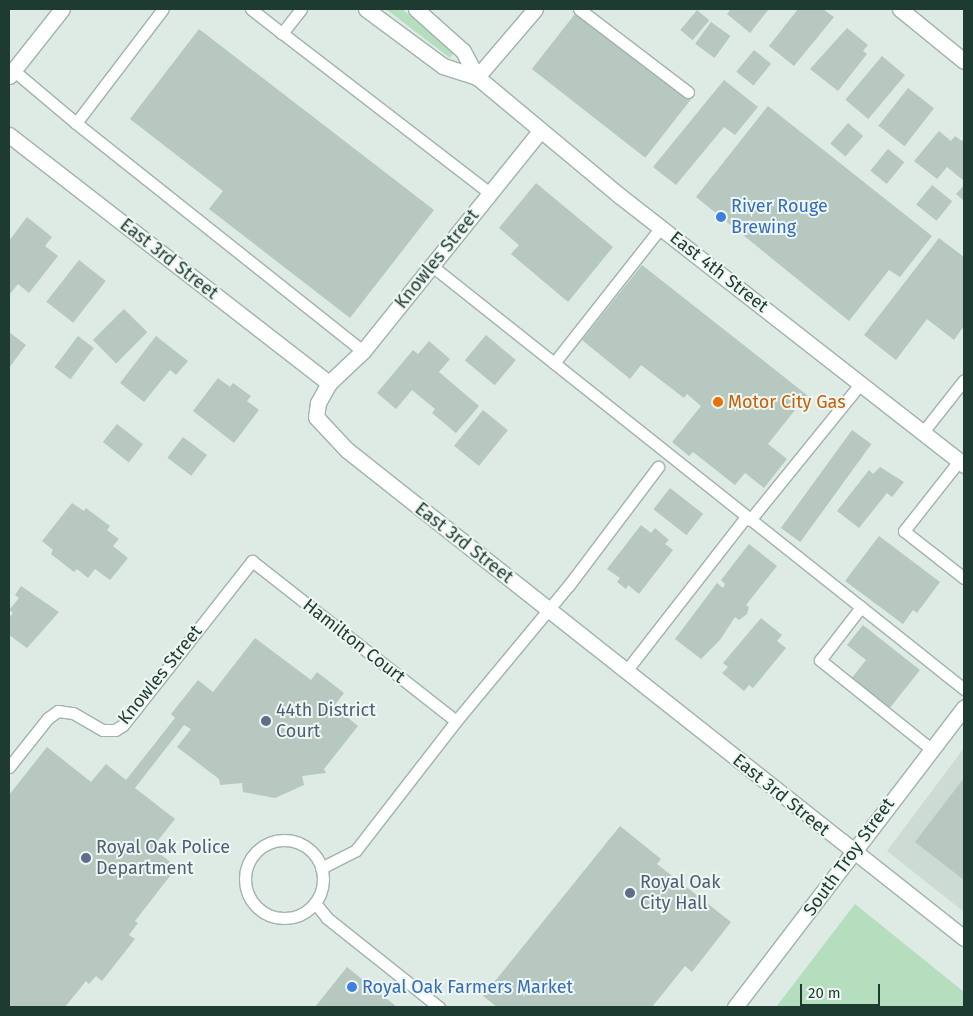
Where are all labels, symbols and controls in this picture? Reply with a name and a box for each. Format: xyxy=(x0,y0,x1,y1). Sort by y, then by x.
place label: River Rouge Brewing xyxy=(731,196,828,238)
street label: Knowles Street xyxy=(390,205,484,313)
marker: River Rouge Brewing xyxy=(715,211,727,223)
street label: East 3rd Street xyxy=(116,214,222,304)
street label: East 4th Street xyxy=(665,227,773,317)
place label: Motor City Gas xyxy=(728,391,846,413)
marker: Motor City Gas xyxy=(712,396,724,408)
street label: East 3rd Street xyxy=(411,498,517,588)
street label: Hamilton Court xyxy=(298,594,410,688)
street label: Knowles Street xyxy=(113,621,207,729)
place label: 44th District Court xyxy=(276,700,376,742)
marker: 44th District Court xyxy=(260,715,272,727)
street label: East 3rd Street xyxy=(728,749,834,841)
street label: South Troy Street xyxy=(799,794,899,920)
place label: Royal Oak Police Department xyxy=(96,837,230,880)
marker: Royal Oak Police Department xyxy=(80,852,92,864)
place label: Royal Oak City Hall xyxy=(640,872,721,914)
marker: Royal Oak City Hall xyxy=(624,887,636,899)
scale bar xyxy=(803,974,883,1006)
place label: Royal Oak Farmers Market xyxy=(362,976,573,998)
marker: Royal Oak Farmers Market xyxy=(346,981,358,993)
text: 20 m xyxy=(808,984,841,1002)

